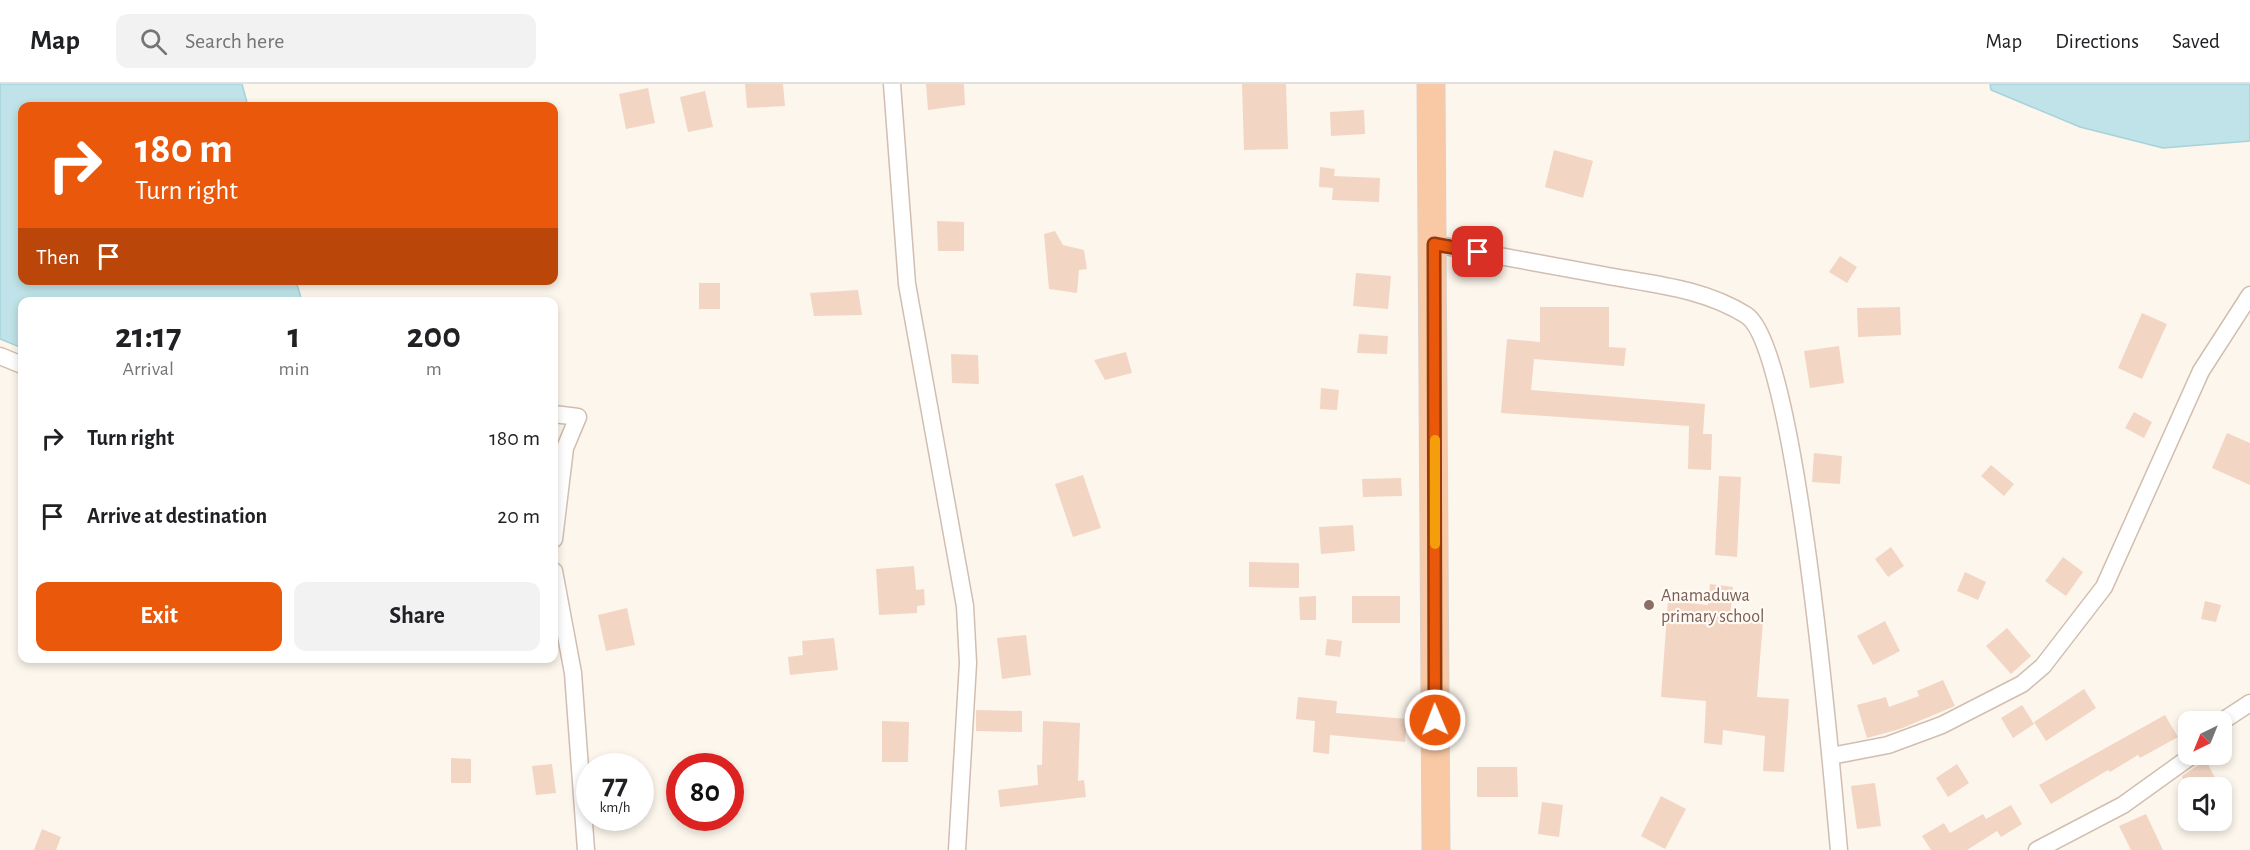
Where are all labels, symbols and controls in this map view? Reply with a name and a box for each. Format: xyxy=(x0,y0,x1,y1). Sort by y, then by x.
search box xyxy=(116,14,536,68)
icon: search xyxy=(137,25,170,58)
text: Map xyxy=(30,27,80,55)
text: Search here xyxy=(185,30,284,52)
text: Map xyxy=(1986,31,2022,52)
text: Directions xyxy=(2055,31,2139,52)
text: Saved xyxy=(2172,31,2220,52)
icon: right xyxy=(36,126,114,204)
text: 180 m xyxy=(135,128,233,170)
text: Turn right xyxy=(135,177,238,204)
pin xyxy=(1452,226,1503,277)
icon: arrive xyxy=(1461,235,1494,268)
icon: arrive xyxy=(92,240,125,273)
text: Then xyxy=(36,246,80,268)
text: 21:17 xyxy=(115,318,182,354)
text: 1 xyxy=(288,318,301,354)
text: 200 xyxy=(407,318,461,354)
text: Arrival xyxy=(123,359,174,379)
text: min xyxy=(279,359,310,379)
text: m xyxy=(426,359,442,379)
icon: right xyxy=(36,422,69,455)
text: Turn right xyxy=(87,427,174,449)
text: 180 m xyxy=(489,427,540,449)
icon: arrive xyxy=(36,500,69,533)
text: Arrive at destination xyxy=(87,505,267,527)
text: 20 m xyxy=(497,505,540,527)
button: Exit xyxy=(36,582,282,651)
button: Share xyxy=(294,582,540,651)
place label: Anamaduwa primary school xyxy=(1661,587,1764,626)
marker: Anamaduwa primary school xyxy=(1642,598,1656,612)
position arrow xyxy=(1403,688,1467,752)
north arrow xyxy=(2178,711,2232,765)
map controls xyxy=(2178,711,2232,831)
speed limit sign: 80 xyxy=(666,753,744,831)
text: 77 xyxy=(602,770,628,800)
button: sound xyxy=(2178,777,2232,831)
text: km/h xyxy=(600,800,630,815)

